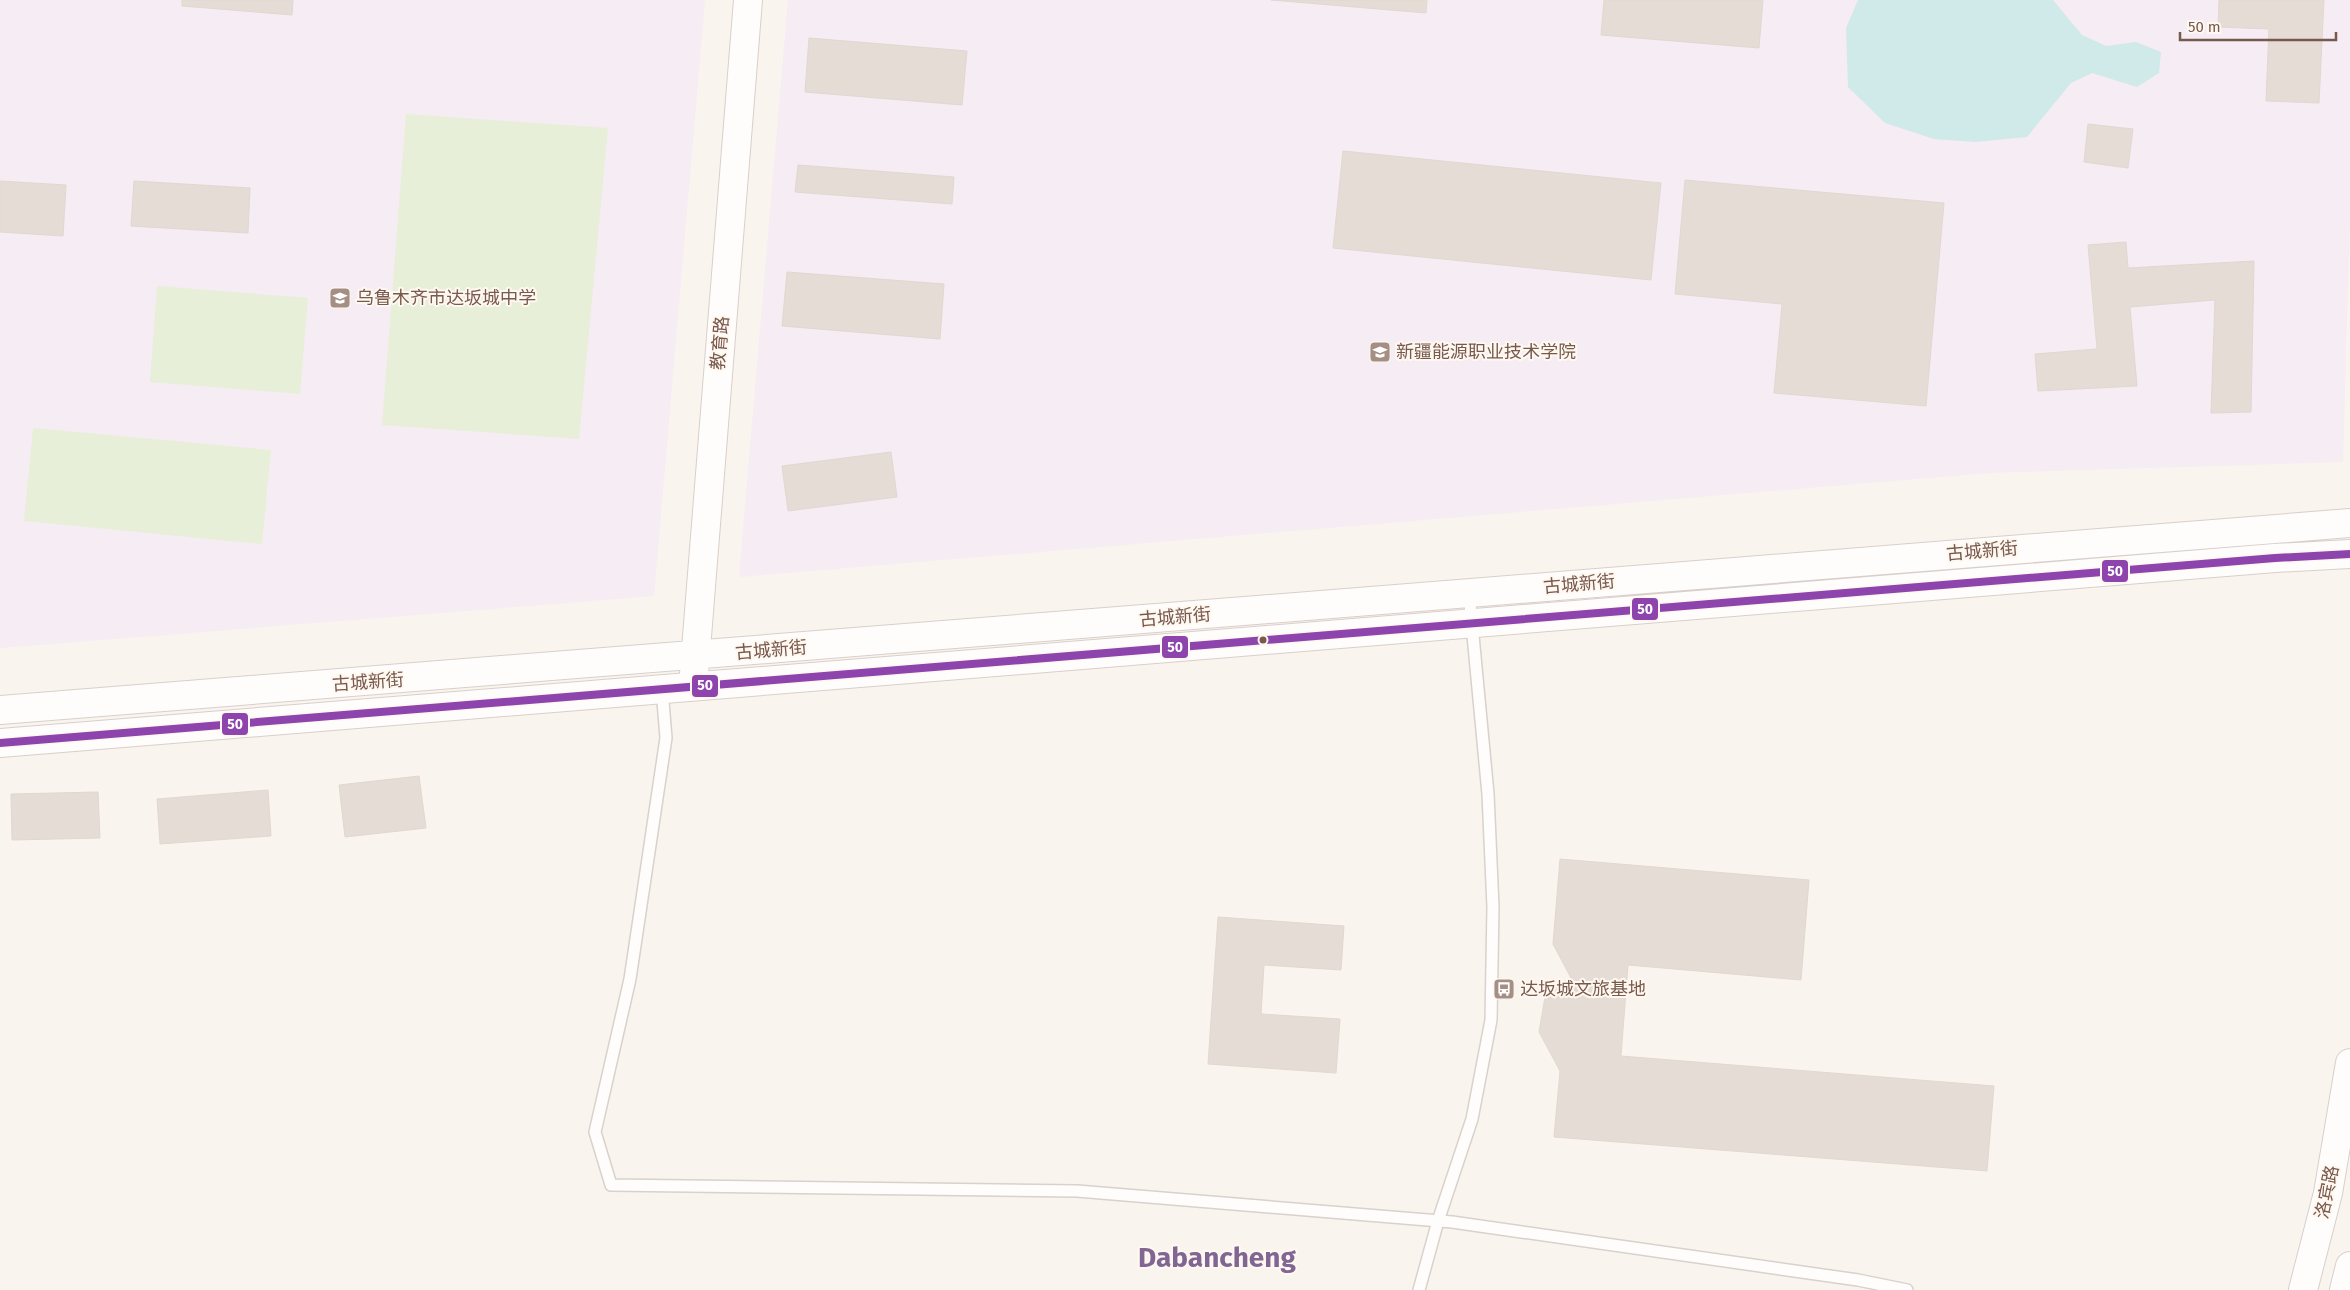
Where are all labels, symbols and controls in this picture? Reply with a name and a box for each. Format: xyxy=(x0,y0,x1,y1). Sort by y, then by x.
scale bar xyxy=(2180,10,2336,42)
text: 50 m xyxy=(2188,18,2221,36)
school or university icon: 乌鲁木齐市达坂城中学 xyxy=(328,286,352,310)
place label: 乌鲁木齐市达坂城中学 xyxy=(356,287,536,309)
street label: 教育路 xyxy=(707,315,733,371)
school or university icon: 新疆能源职业技术学院 xyxy=(1368,340,1392,364)
place label: 新疆能源职业技术学院 xyxy=(1396,341,1576,363)
street label: 古城新街 xyxy=(1945,537,2019,565)
line badge: 50 xyxy=(2101,559,2129,583)
text: 50 xyxy=(2107,563,2123,580)
street label: 古城新街 xyxy=(1542,570,1616,598)
line badge: 50 xyxy=(1631,597,1659,621)
text: 50 xyxy=(1637,601,1653,618)
street label: 古城新街 xyxy=(1138,603,1212,631)
line badge: 50 xyxy=(1161,635,1189,659)
unlabelled marker xyxy=(1258,635,1268,645)
street label: 古城新街 xyxy=(734,636,808,664)
text: 50 xyxy=(1167,639,1183,656)
street label: 古城新街 xyxy=(331,669,405,695)
line badge: 50 xyxy=(691,674,719,698)
text: 50 xyxy=(697,677,713,694)
line badge: 50 xyxy=(221,712,249,736)
text: 50 xyxy=(227,716,243,733)
bus stop icon: 达坂城文旅基地 xyxy=(1492,977,1516,1001)
place label: 达坂城文旅基地 xyxy=(1520,978,1646,1000)
street label: 洛宾路 xyxy=(2311,1163,2343,1221)
district label: Dabancheng xyxy=(1138,1241,1296,1274)

